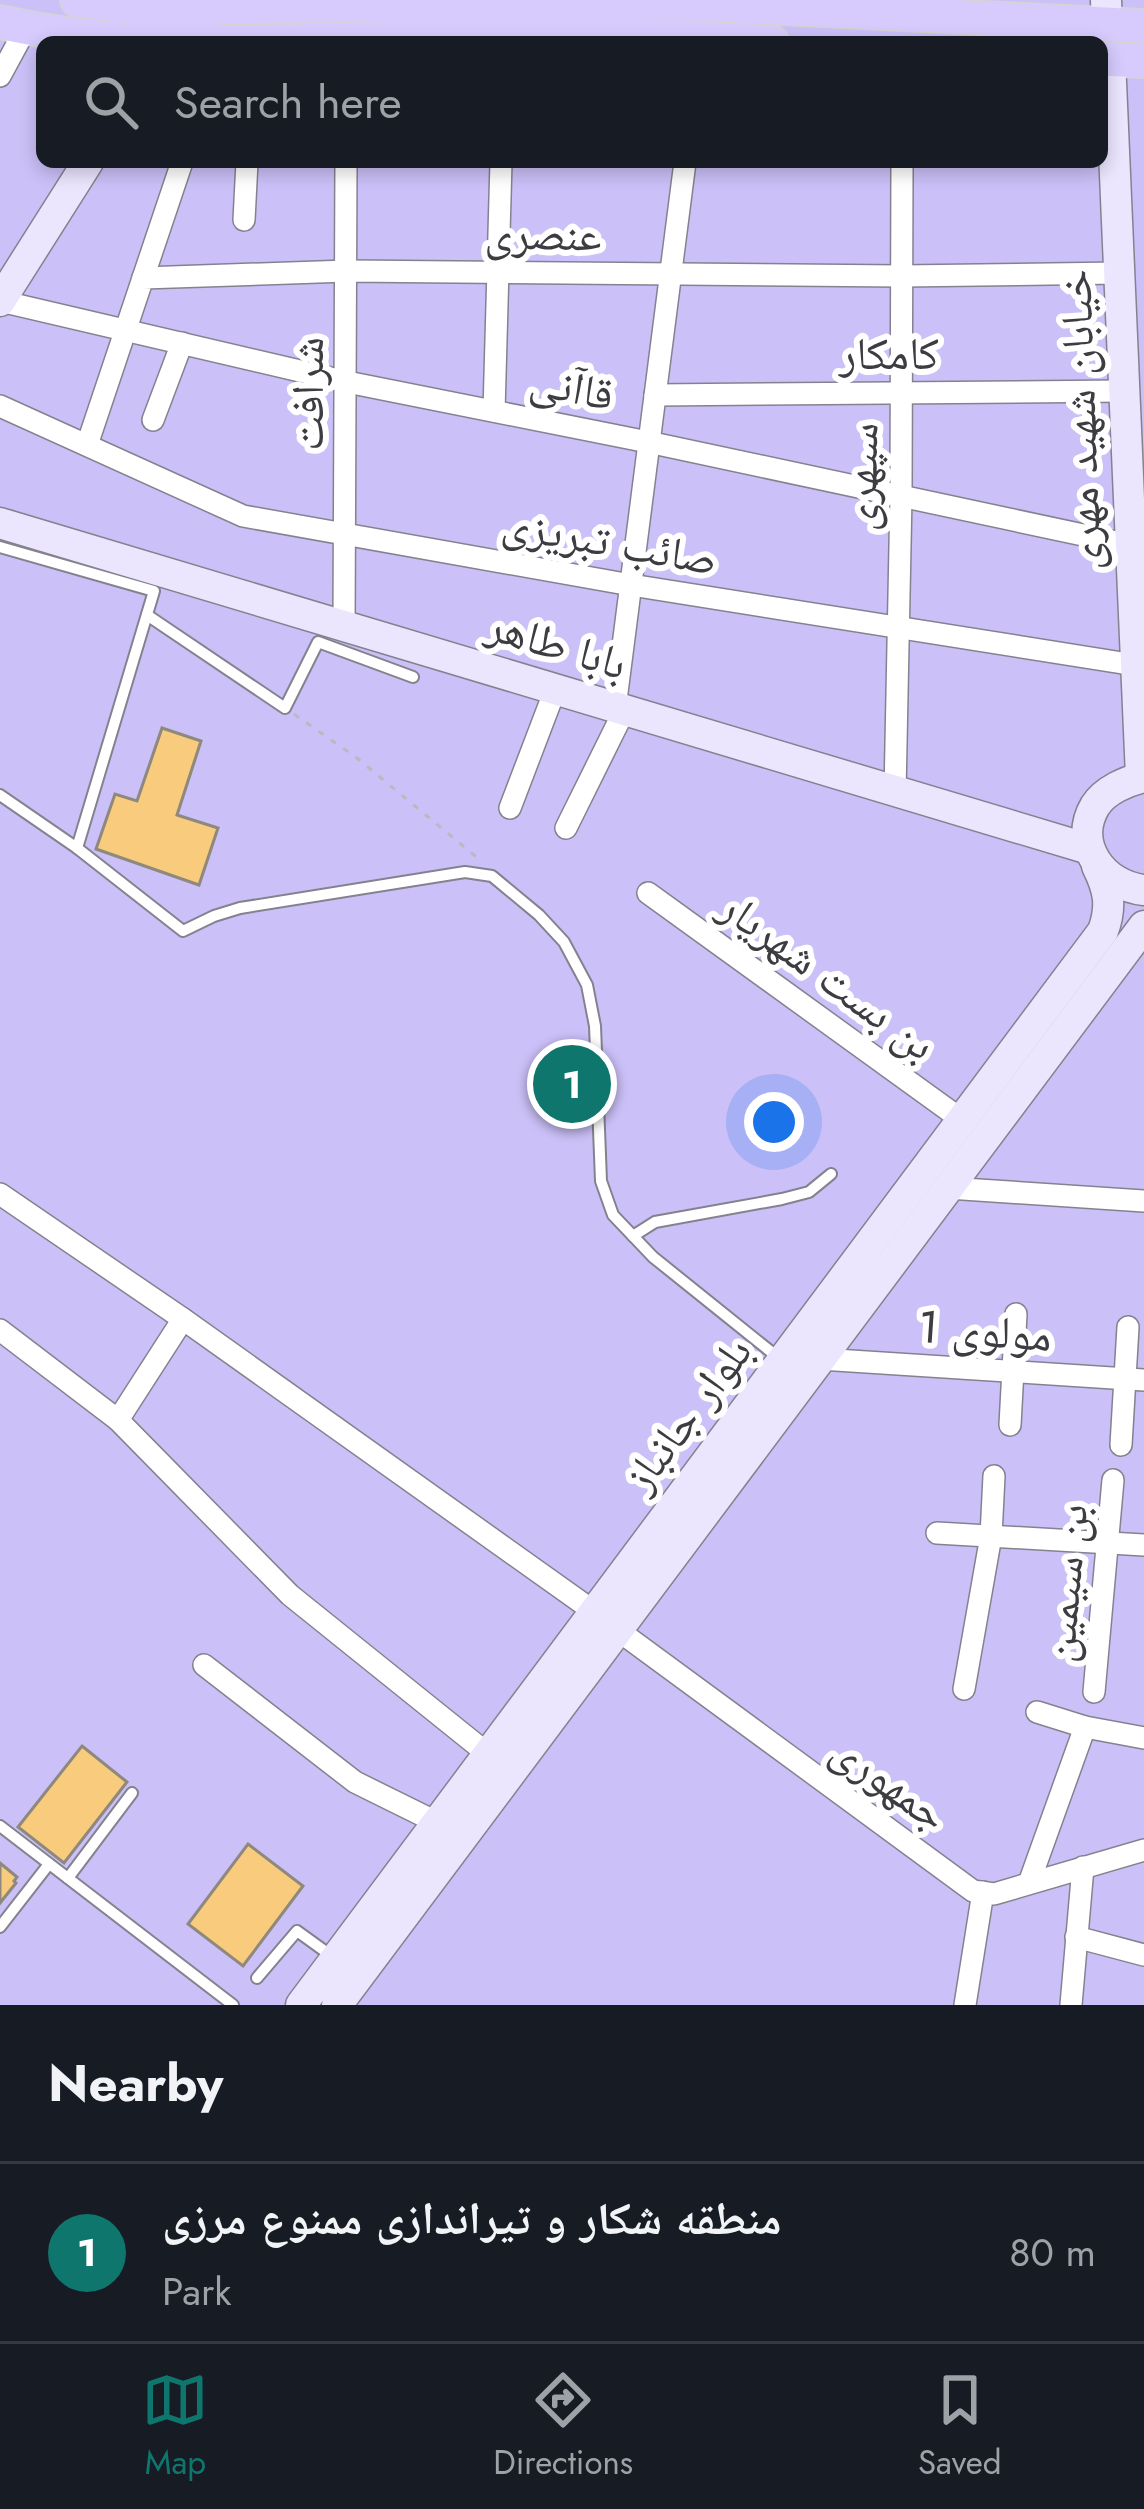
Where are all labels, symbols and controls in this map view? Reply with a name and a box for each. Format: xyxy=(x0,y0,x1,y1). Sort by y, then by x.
search box xyxy=(36,36,1108,168)
icon: search xyxy=(78,69,144,135)
text: Search here xyxy=(174,70,402,135)
street label: عنصری xyxy=(484,200,602,268)
street label: خیابان شهید مهری xyxy=(1042,268,1118,572)
street label: کامکار xyxy=(838,321,939,386)
street label: شرافت xyxy=(275,337,340,451)
street label: قاآنی xyxy=(524,347,620,427)
street label: سپهری xyxy=(828,422,894,532)
street label: صائب تبریزی xyxy=(497,490,723,592)
street label: بابا طاهر xyxy=(478,592,635,696)
street label: بن بست شهریار xyxy=(705,874,950,1076)
pin: 1 xyxy=(533,1039,611,1129)
your location xyxy=(744,1092,804,1152)
street label: مولوی 1 xyxy=(916,1294,1054,1368)
street label: بلوار جانباز xyxy=(606,1322,767,1506)
street label: بن سیمین xyxy=(1026,1501,1104,1665)
street label: جمهوری xyxy=(818,1717,962,1847)
text: Nearby xyxy=(48,2046,223,2120)
text: منطقه شکار و تیراندازی ممنوع مرزی xyxy=(162,2186,782,2251)
text: 1 xyxy=(77,2224,97,2281)
text: 80 m xyxy=(1009,2224,1096,2281)
text: Park xyxy=(162,2263,232,2320)
tab: Map xyxy=(142,2367,208,2486)
tab: Directions xyxy=(493,2367,633,2486)
tab: Saved xyxy=(918,2367,1002,2486)

